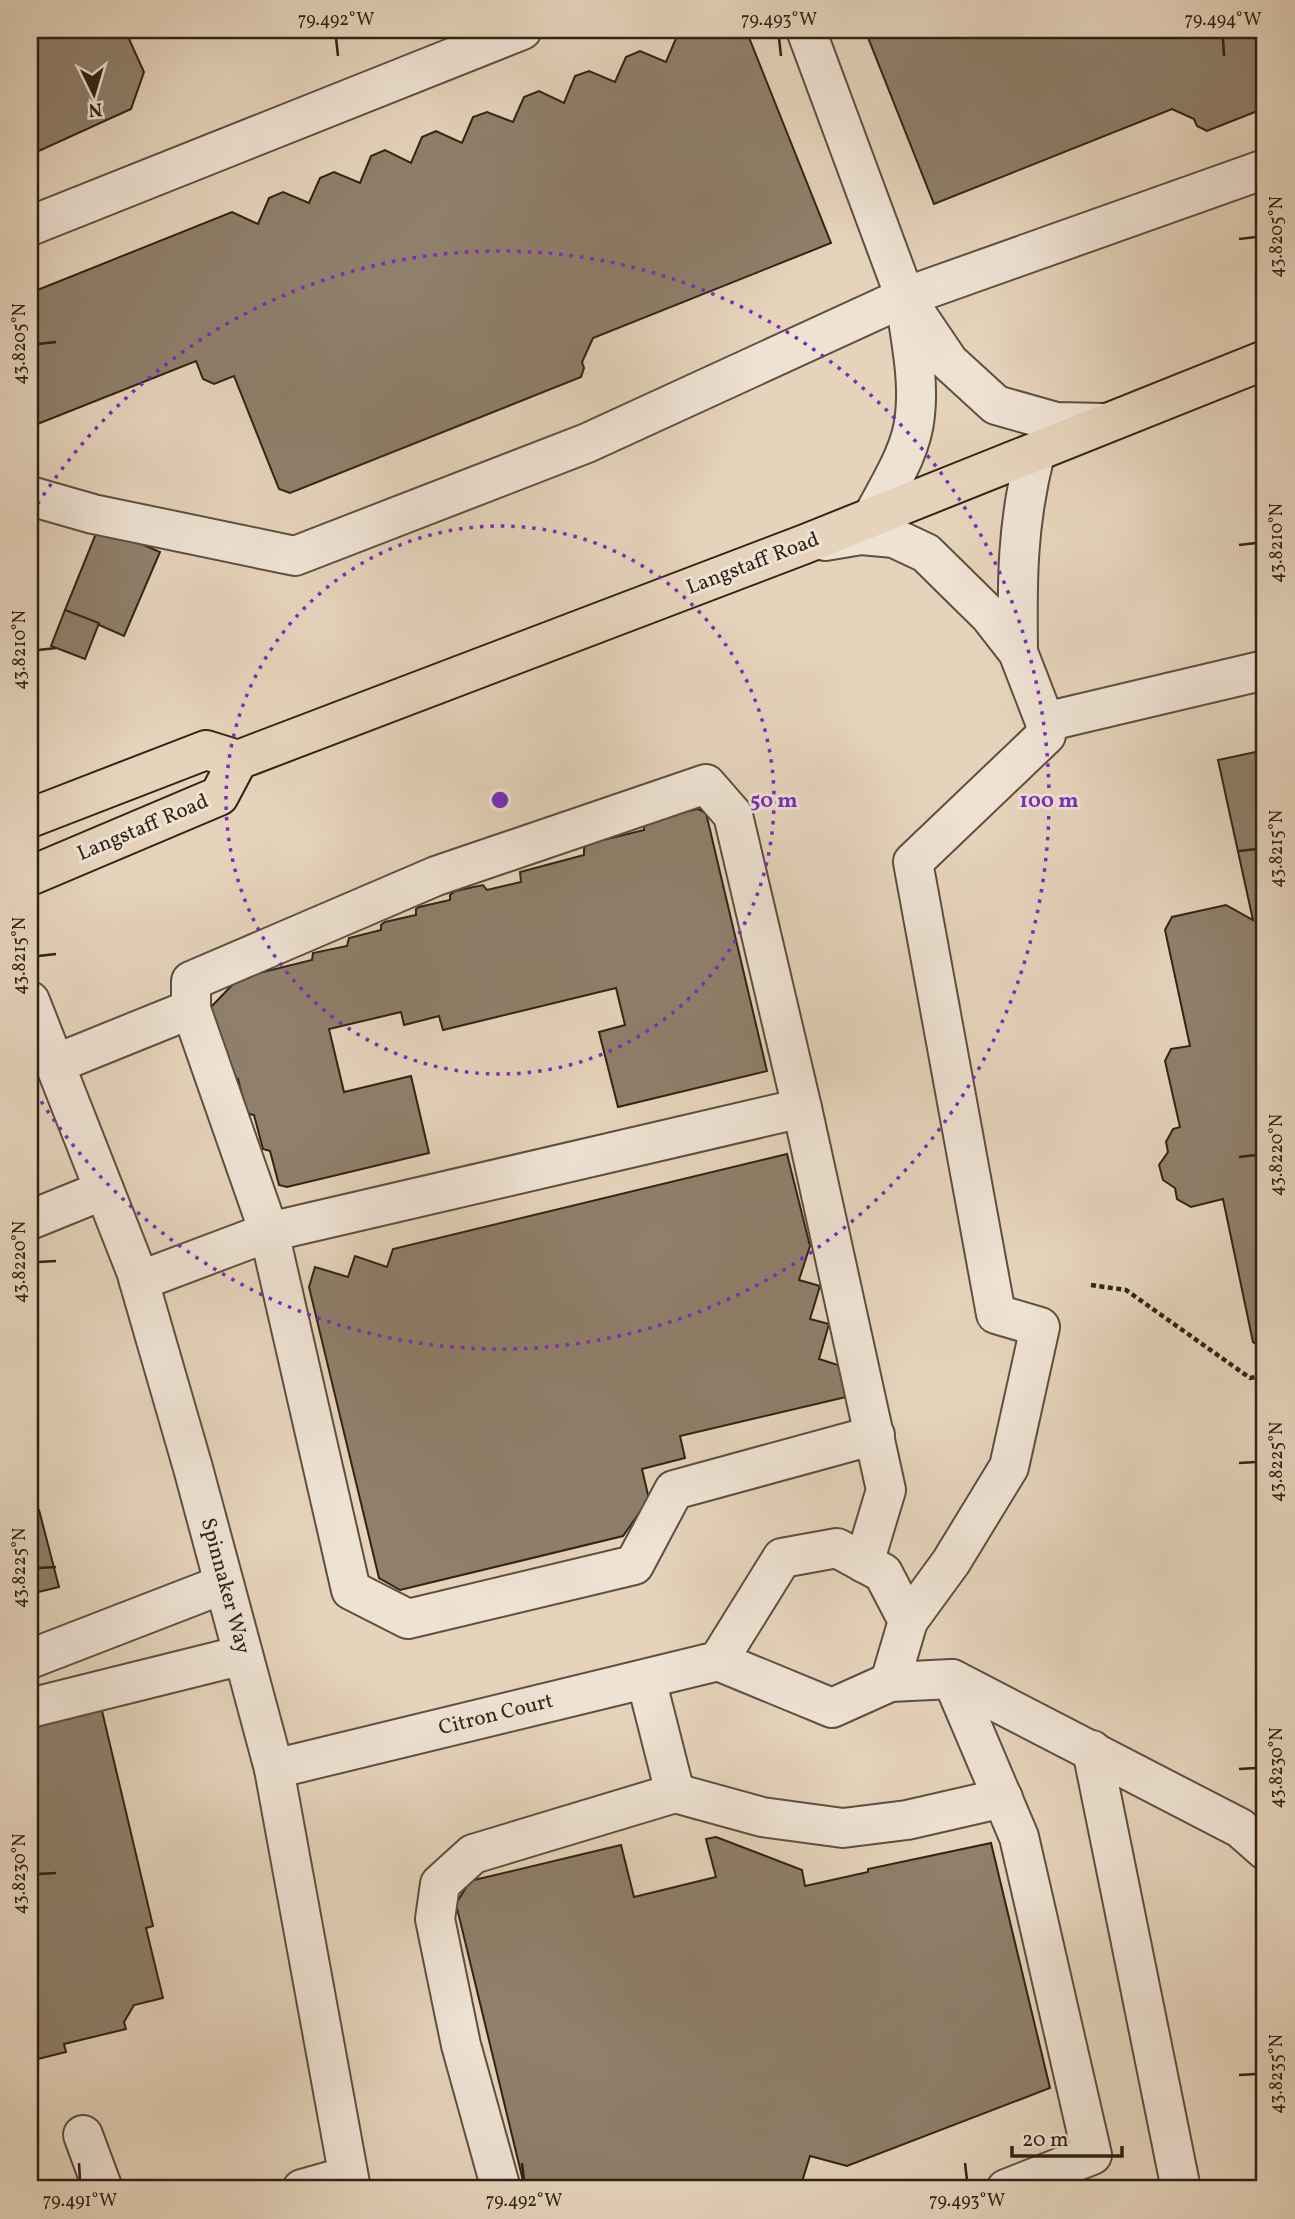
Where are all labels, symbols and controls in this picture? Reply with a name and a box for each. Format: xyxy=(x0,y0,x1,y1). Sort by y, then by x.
text: 79.492°W xyxy=(298,8,374,33)
text: 79.493°W xyxy=(741,8,817,33)
text: 79.494°W xyxy=(1184,8,1262,33)
north arrow xyxy=(60,60,130,130)
text: N xyxy=(87,95,103,123)
text: 43.8205°N xyxy=(1265,196,1290,278)
text: 43.8205°N xyxy=(8,303,33,385)
text: 43.8210°N xyxy=(1265,503,1290,583)
street label: Langstaff Road xyxy=(682,525,824,603)
text: 43.8210°N xyxy=(8,610,33,690)
street label: Langstaff Road xyxy=(73,787,213,869)
text: 50 m xyxy=(750,787,798,816)
text: 100 m xyxy=(1019,787,1079,816)
centre of rings xyxy=(488,788,512,812)
text: 43.8215°N xyxy=(1265,810,1290,888)
text: 43.8215°N xyxy=(8,917,33,995)
text: 43.8220°N xyxy=(1265,1114,1290,1196)
text: 43.8220°N xyxy=(8,1221,33,1303)
text: 43.8225°N xyxy=(1265,1422,1290,1502)
street label: Spinnaker Way xyxy=(193,1515,257,1658)
text: 43.8225°N xyxy=(8,1528,33,1608)
street label: Citron Court xyxy=(436,1687,556,1743)
text: 43.8230°N xyxy=(1265,1727,1290,1809)
text: 43.8230°N xyxy=(8,1833,33,1915)
text: 43.8235°N xyxy=(1265,2034,1290,2114)
scale bar xyxy=(1012,2114,1122,2158)
text: 20 m xyxy=(1022,2126,1068,2155)
text: 79.491°W xyxy=(43,2189,117,2214)
text: 79.492°W xyxy=(486,2189,562,2214)
text: 79.493°W xyxy=(929,2189,1005,2214)

